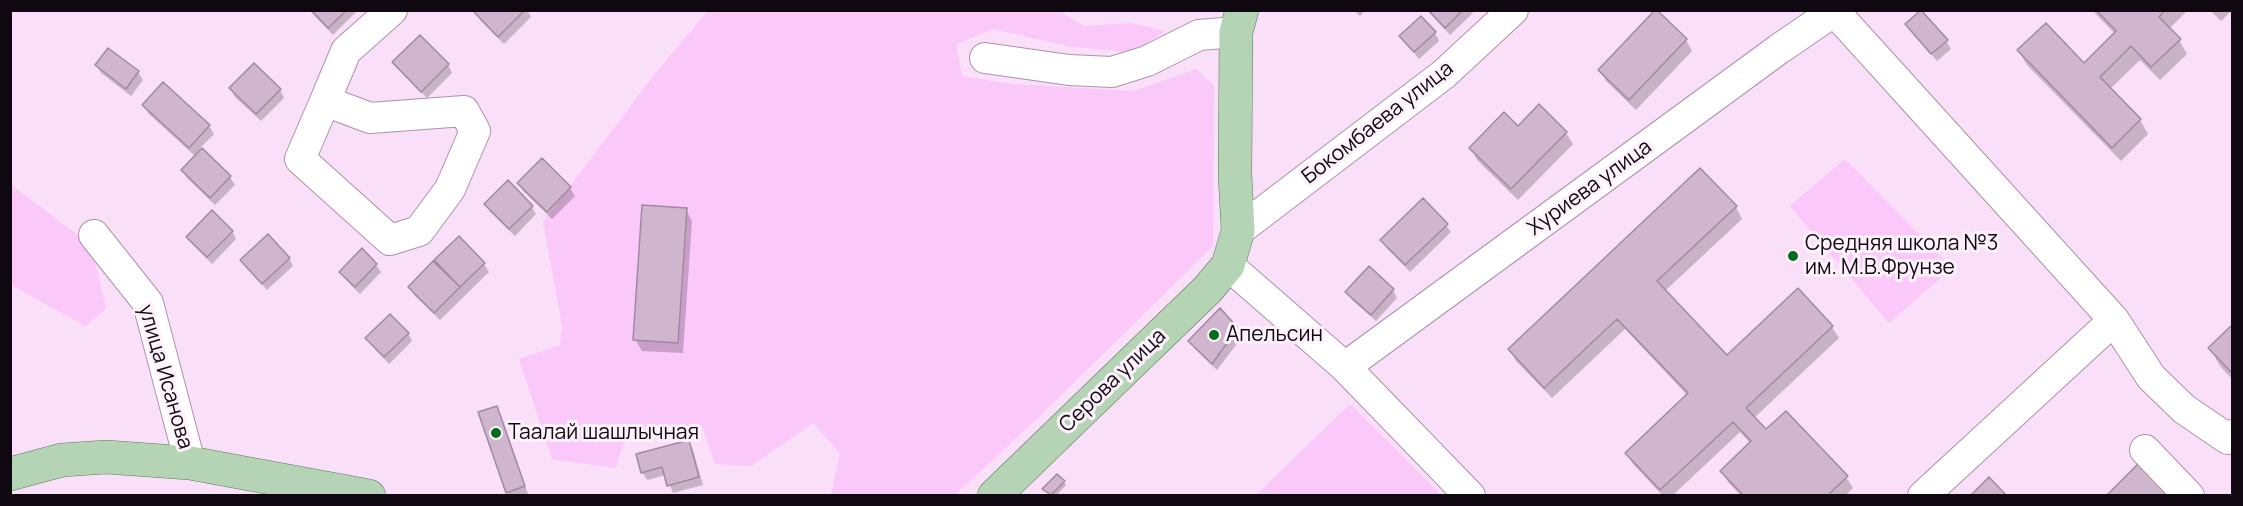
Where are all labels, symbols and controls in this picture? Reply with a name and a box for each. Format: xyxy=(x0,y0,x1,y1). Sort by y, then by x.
street label: Бокомбаева улица xyxy=(1297,56,1459,190)
street label: Хуриева улица xyxy=(1523,135,1657,241)
place label: Средняя школа №3 им. М.В.Фрунзе xyxy=(1805,231,1998,281)
marker: Средняя школа №3 им. М.В.Фрунзе xyxy=(1786,249,1800,263)
street label: улица Исанова xyxy=(132,302,198,452)
place label: Апельсин xyxy=(1226,322,1323,348)
street label: Серова улица xyxy=(1054,324,1172,438)
marker: Апельсин xyxy=(1207,328,1221,342)
place label: Таалай шашлычная xyxy=(508,420,699,446)
marker: Таалай шашлычная xyxy=(489,426,503,440)

